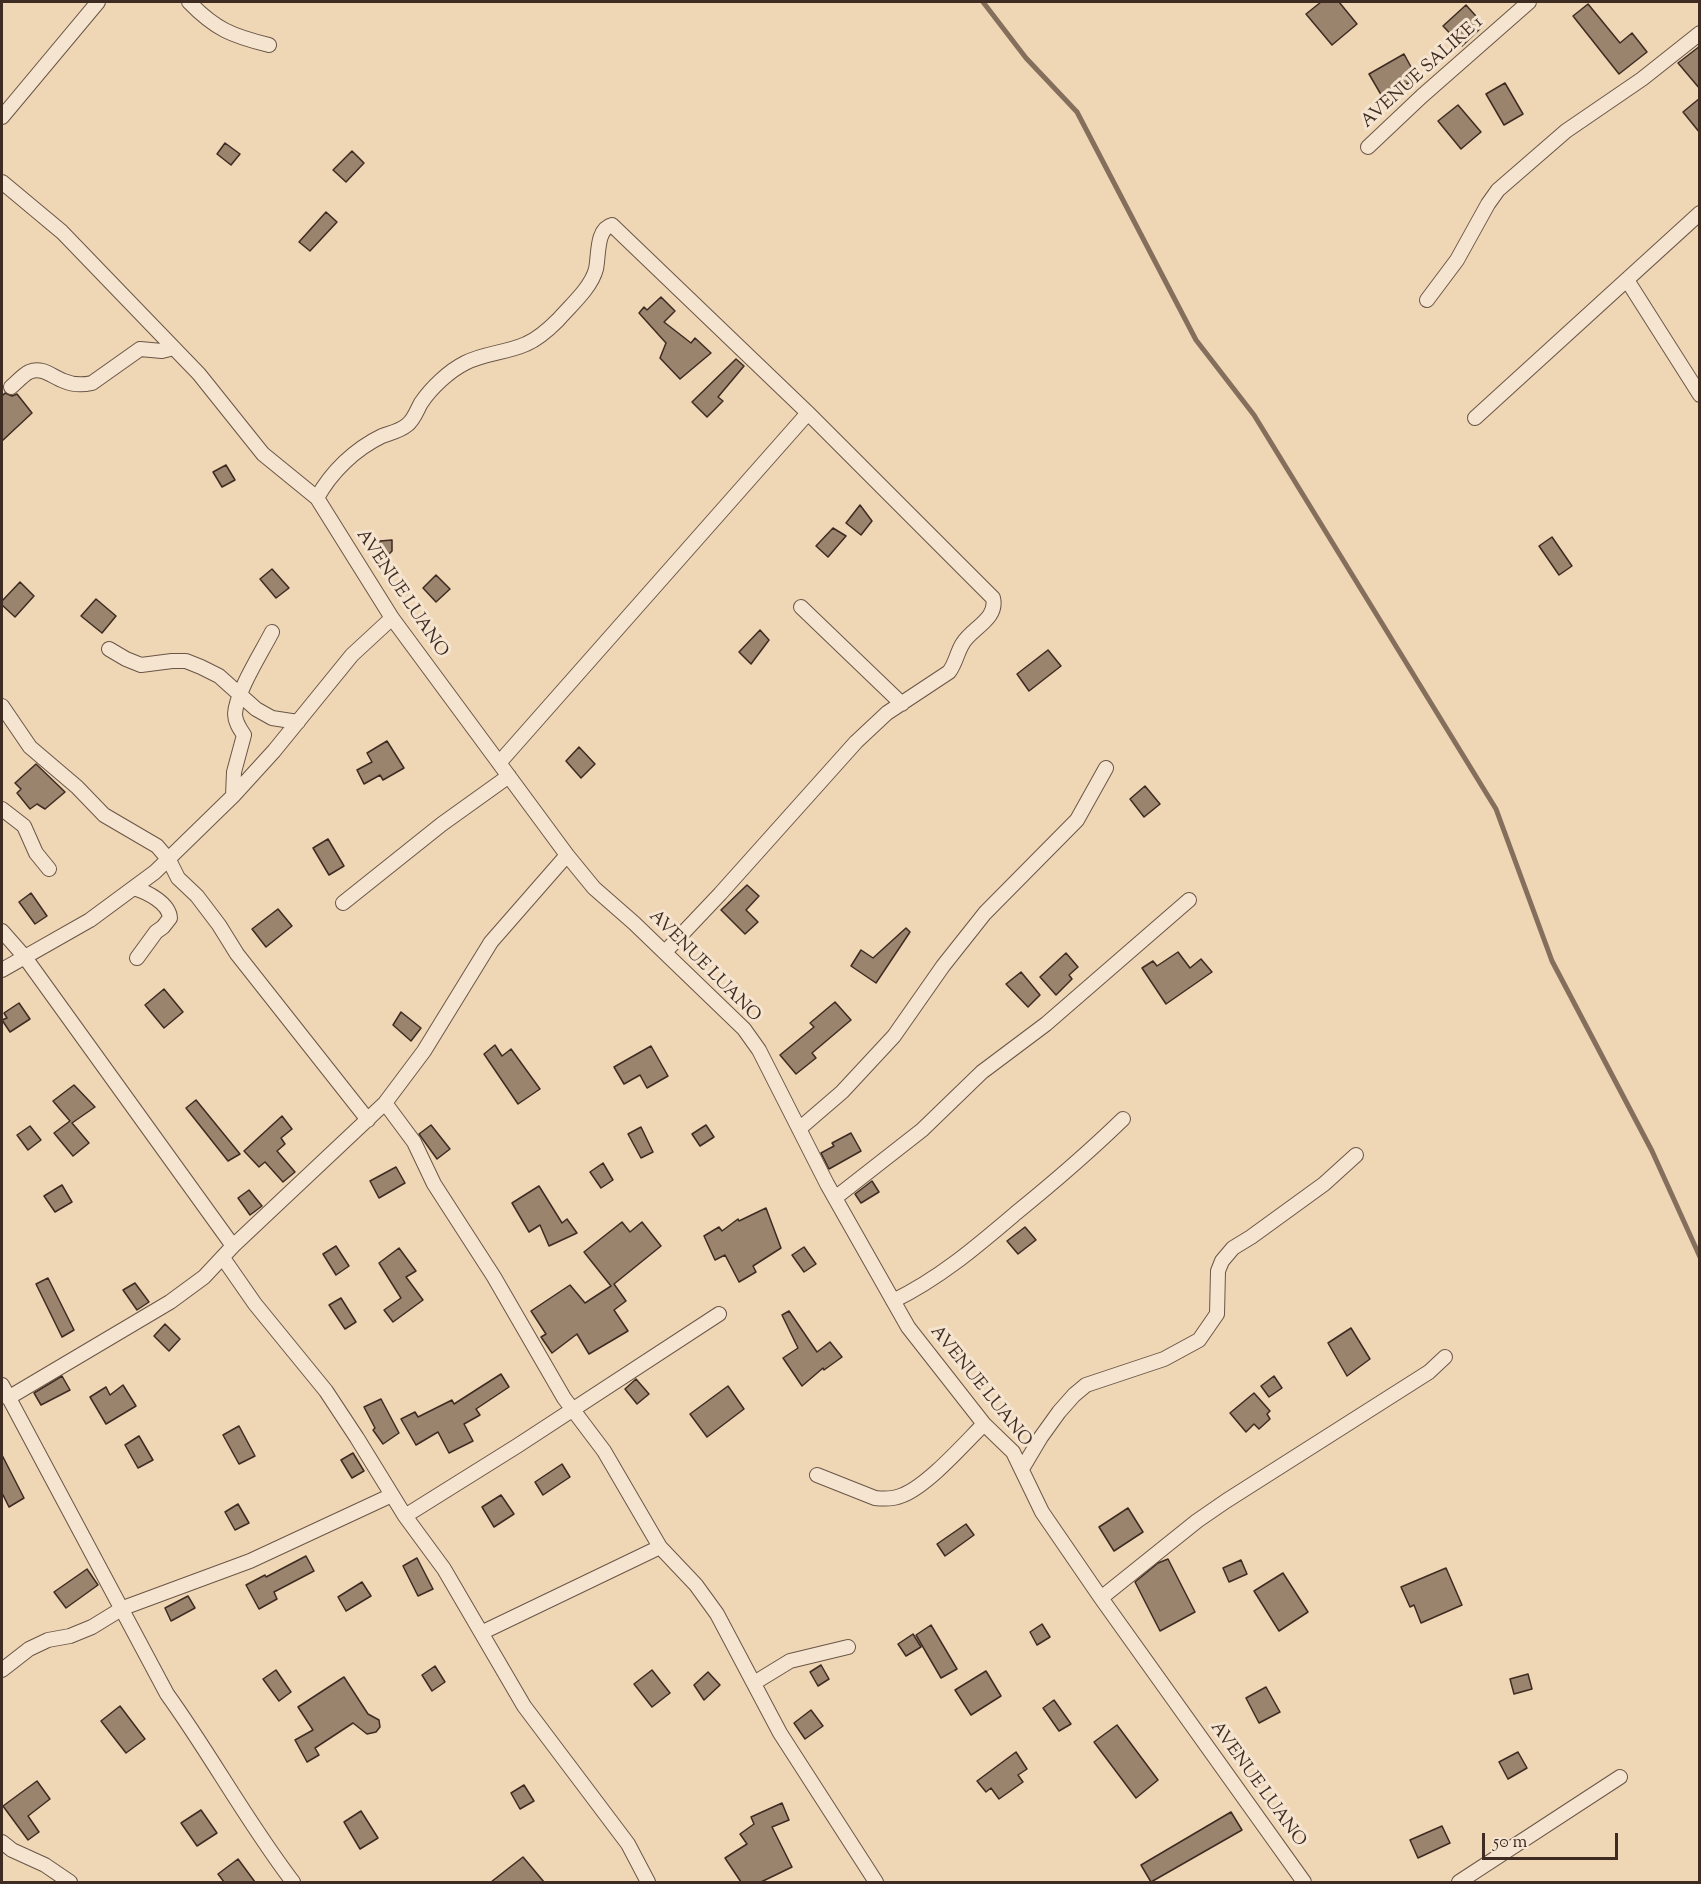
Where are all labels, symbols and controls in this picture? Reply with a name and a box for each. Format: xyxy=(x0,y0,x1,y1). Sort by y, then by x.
street label: AVENUE SALIKE 1 xyxy=(1358,13,1488,133)
street label: AVENUE LUANO xyxy=(350,526,452,662)
street label: AVENUE LUANO xyxy=(644,907,764,1027)
street label: AVENUE LUANO xyxy=(925,1322,1035,1452)
street label: AVENUE LUANO xyxy=(1204,1718,1310,1852)
scale bar xyxy=(1485,1821,1622,1859)
text: 50 m xyxy=(1493,1830,1527,1856)

